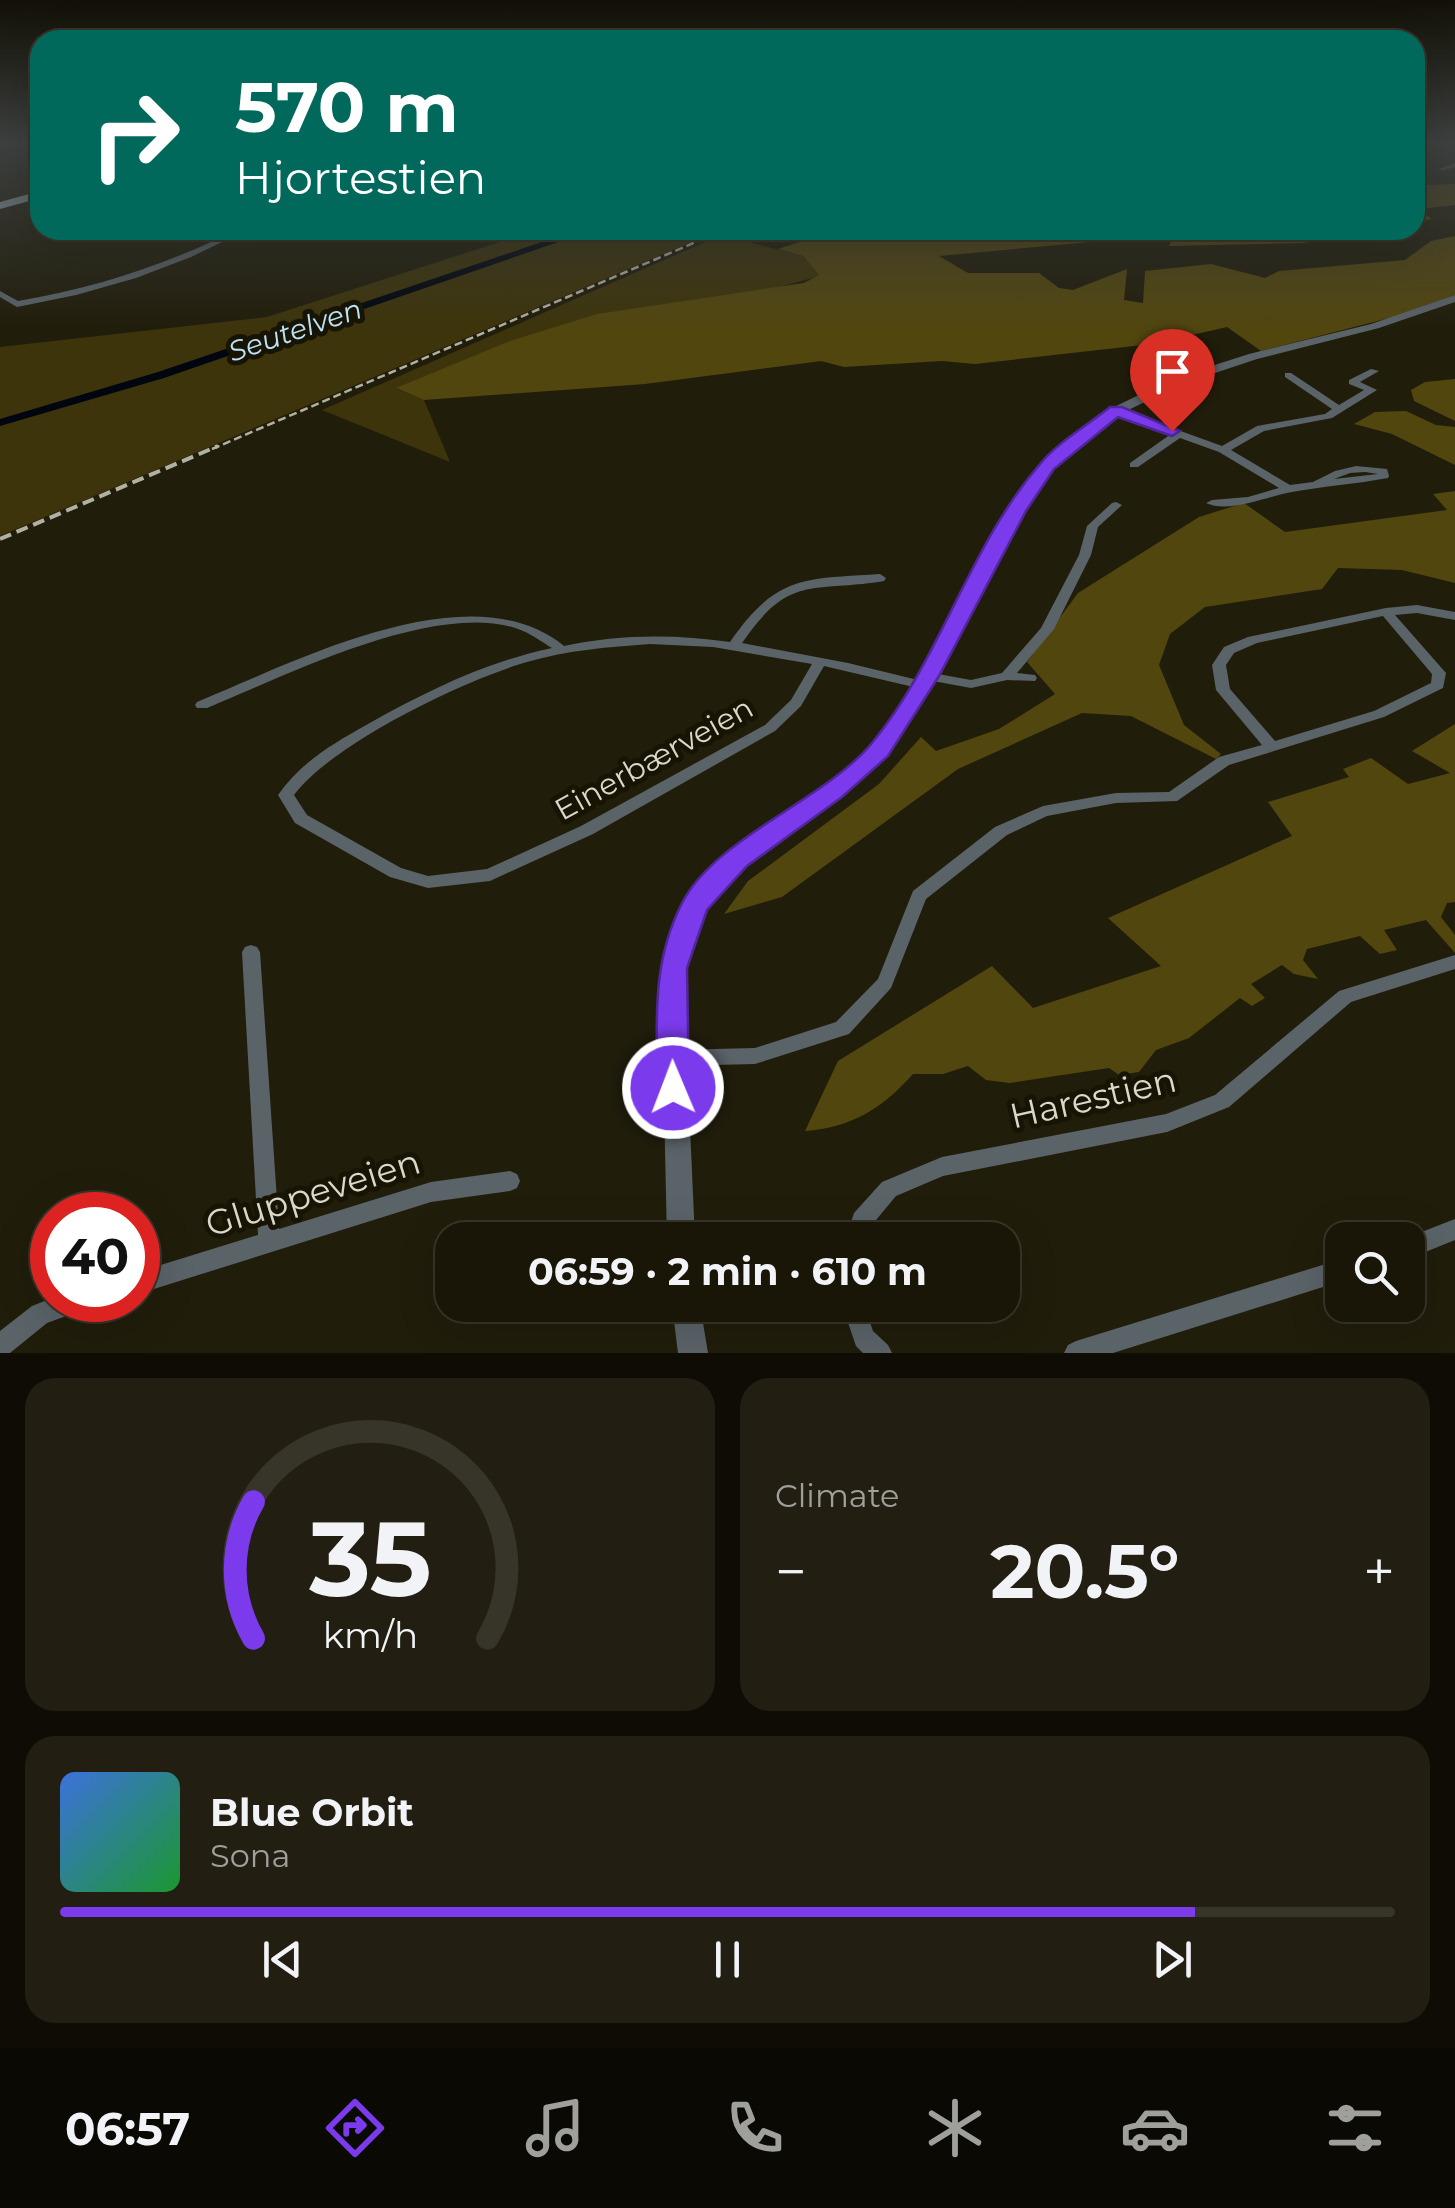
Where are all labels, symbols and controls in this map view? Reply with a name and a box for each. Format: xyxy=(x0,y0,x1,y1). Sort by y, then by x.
text: 570 m xyxy=(235,64,459,150)
icon: right xyxy=(70,70,200,200)
text: Hjortestien xyxy=(235,150,486,205)
water label: Seutelven xyxy=(224,291,366,369)
pin xyxy=(1130,329,1215,432)
icon: arrive xyxy=(1145,344,1200,399)
street label: Einerbærveien xyxy=(548,689,759,828)
position arrow xyxy=(621,1036,725,1140)
street label: Harestien xyxy=(1006,1058,1180,1138)
street label: Gluppeveien xyxy=(200,1140,425,1246)
speed limit sign: 40 xyxy=(30,1192,160,1322)
map controls xyxy=(1325,1222,1425,1322)
button: search xyxy=(1325,1222,1425,1322)
text: 06:59 · 2 min · 610 m xyxy=(528,1248,927,1295)
text: Climate xyxy=(775,1476,899,1515)
text: 35 xyxy=(308,1495,431,1622)
text: 20.5° xyxy=(990,1525,1180,1617)
text: − xyxy=(775,1538,807,1605)
text: + xyxy=(1363,1538,1395,1605)
text: km/h xyxy=(322,1613,418,1657)
text: Blue Orbit xyxy=(210,1789,414,1836)
text: Sona xyxy=(210,1836,290,1875)
icon: previous xyxy=(255,1932,310,1987)
icon: pause xyxy=(700,1932,755,1987)
icon: next xyxy=(1145,1932,1200,1987)
icon: directions xyxy=(320,2093,390,2163)
icon: music xyxy=(520,2093,590,2163)
icon: phone xyxy=(720,2093,790,2163)
icon: climate xyxy=(920,2093,990,2163)
icon: car xyxy=(1120,2093,1190,2163)
icon: filters xyxy=(1320,2093,1390,2163)
text: 06:57 xyxy=(65,2101,190,2156)

